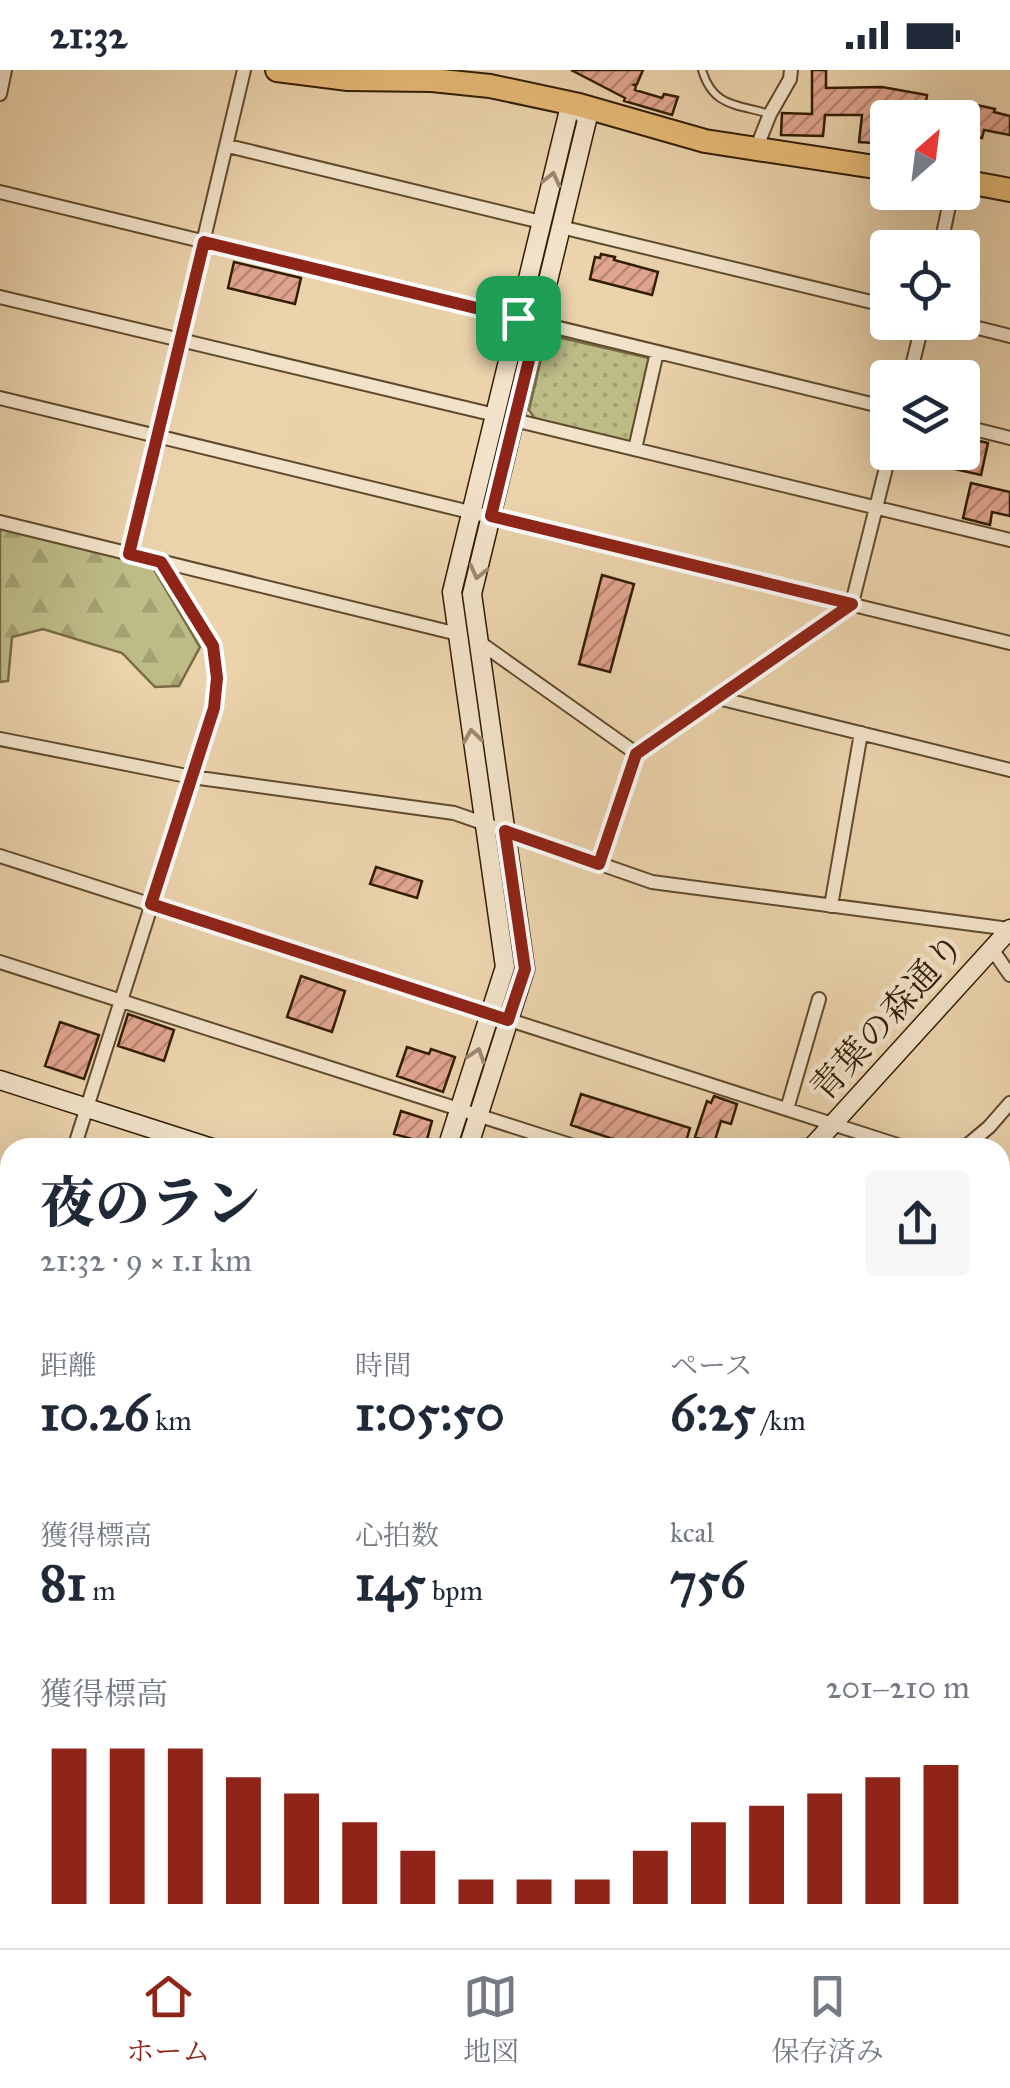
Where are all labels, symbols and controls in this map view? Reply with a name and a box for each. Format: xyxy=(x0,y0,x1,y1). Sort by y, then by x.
text: 21:32 xyxy=(50,12,127,58)
north arrow xyxy=(870,100,980,210)
map controls xyxy=(870,100,980,470)
one-way arrow xyxy=(540,171,561,188)
button: locate xyxy=(870,230,980,340)
pin xyxy=(476,276,561,361)
icon: arrive xyxy=(491,291,546,346)
button: layers xyxy=(870,360,980,470)
one-way arrow xyxy=(469,563,490,580)
one-way arrow xyxy=(463,728,484,745)
street label: 青葉の森通り xyxy=(801,925,974,1110)
one-way arrow xyxy=(465,1047,485,1064)
text: 夜のラン xyxy=(40,1170,260,1237)
button: share xyxy=(865,1171,970,1276)
text: 21:32 · 9 × 1.1 km xyxy=(40,1241,252,1280)
text: 距離 xyxy=(40,1348,96,1383)
text: 時間 xyxy=(355,1348,411,1383)
text: ペース xyxy=(670,1348,753,1383)
text: 10.26 xyxy=(40,1383,149,1444)
text: 1:05:50 xyxy=(355,1383,505,1444)
text: 6:25 xyxy=(670,1383,756,1444)
text: km xyxy=(149,1403,192,1438)
text: /km xyxy=(756,1403,806,1438)
text: kcal xyxy=(670,1515,714,1550)
text: 獲得標高 xyxy=(40,1518,152,1553)
text: 心拍数 xyxy=(355,1518,439,1553)
text: 756 xyxy=(670,1550,746,1611)
text: 81 xyxy=(40,1553,86,1614)
text: 145 xyxy=(355,1553,426,1614)
text: m xyxy=(86,1573,116,1608)
text: bpm xyxy=(426,1573,483,1608)
text: 201–210 m xyxy=(826,1668,970,1707)
text: 獲得標高 xyxy=(40,1675,168,1714)
tab: ホーム xyxy=(126,1969,210,2069)
tab: 地図 xyxy=(463,1969,519,2069)
tab: 保存済み xyxy=(772,1969,884,2069)

